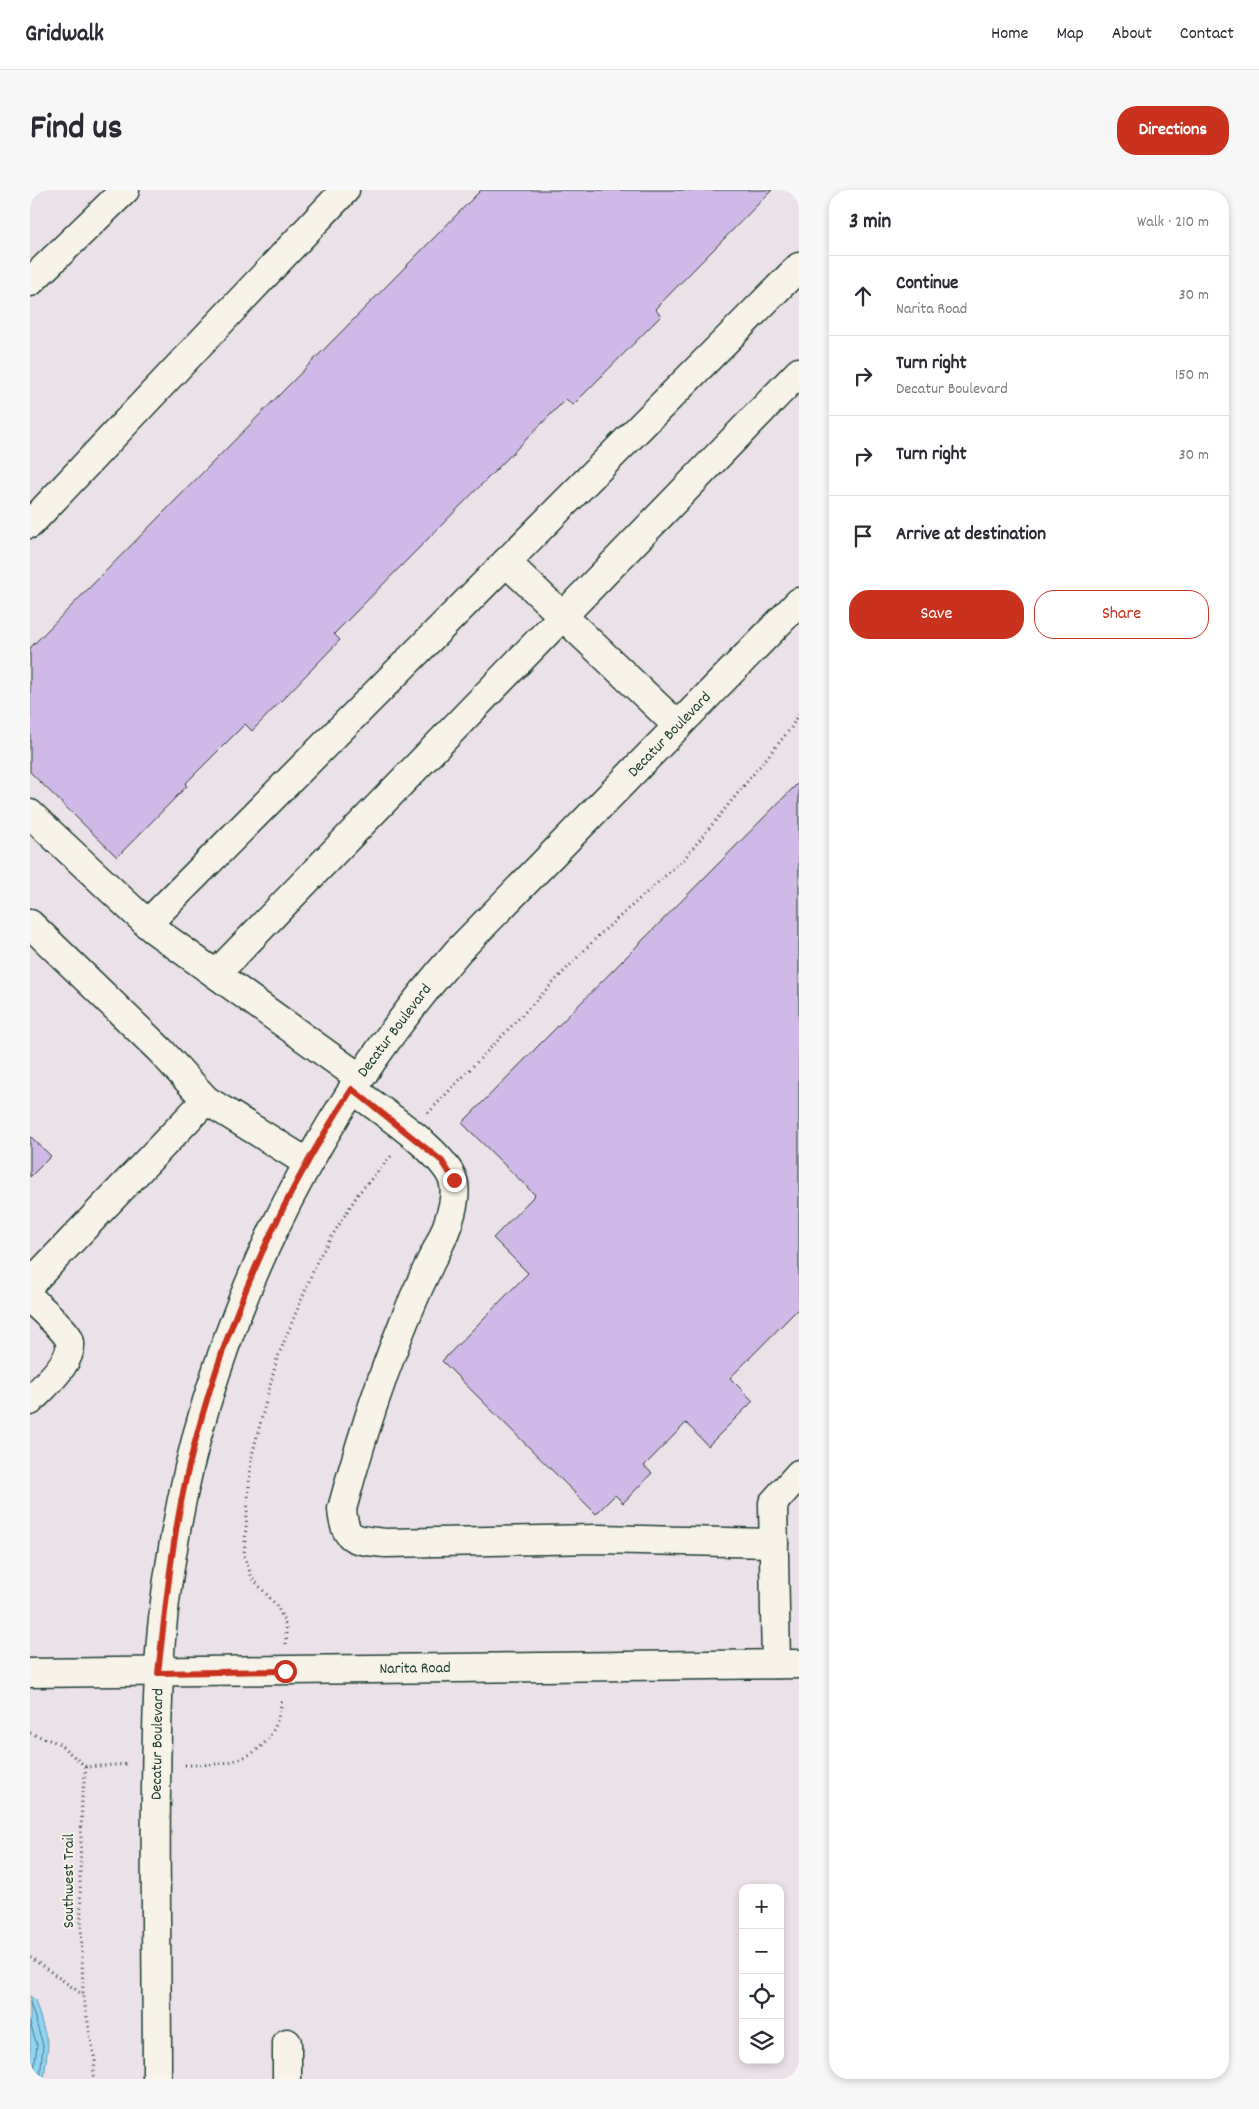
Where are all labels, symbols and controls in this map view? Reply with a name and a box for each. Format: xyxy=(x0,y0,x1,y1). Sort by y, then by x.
text: Gridwalk xyxy=(25,18,104,52)
text: Home xyxy=(991,22,1028,47)
text: Map xyxy=(1056,22,1084,47)
text: About xyxy=(1112,22,1152,47)
text: Contact xyxy=(1180,22,1234,47)
text: Find us xyxy=(30,105,122,155)
button: Directions xyxy=(1117,106,1229,155)
text: 3 min xyxy=(849,208,891,238)
text: Walk · 210 m xyxy=(1137,211,1209,234)
text: Continue xyxy=(896,271,958,298)
icon: ahead xyxy=(849,282,877,310)
text: 30 m xyxy=(1179,284,1209,307)
text: Narita Road xyxy=(896,298,967,321)
text: Turn right xyxy=(896,351,967,378)
icon: right xyxy=(849,362,877,390)
text: 150 m xyxy=(1175,364,1209,387)
text: Decatur Boulevard xyxy=(896,378,1008,401)
icon: right xyxy=(849,442,877,470)
text: Turn right xyxy=(896,442,967,469)
text: 30 m xyxy=(1179,444,1209,467)
icon: arrive xyxy=(849,522,877,550)
text: Arrive at destination xyxy=(896,522,1046,549)
button: Save xyxy=(849,590,1024,639)
button: Share xyxy=(1034,590,1209,639)
street label: Decatur Boulevard xyxy=(623,687,717,783)
street label: Decatur Boulevard xyxy=(352,979,438,1083)
route end xyxy=(443,1169,466,1192)
street label: Narita Road xyxy=(379,1657,451,1681)
route start xyxy=(274,1660,297,1683)
street label: Decatur Boulevard xyxy=(146,1688,170,1800)
street label: Southwest Trail xyxy=(58,1834,81,1928)
map controls xyxy=(739,1884,784,2064)
button: + xyxy=(739,1884,784,1929)
button: − xyxy=(739,1929,784,1974)
button: locate xyxy=(739,1974,784,2019)
button: layers xyxy=(739,2019,784,2064)

